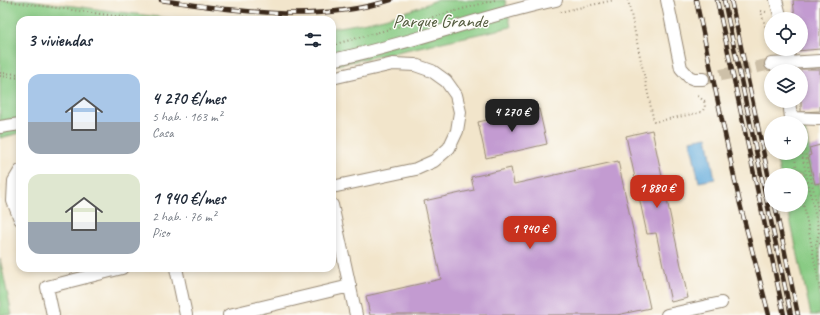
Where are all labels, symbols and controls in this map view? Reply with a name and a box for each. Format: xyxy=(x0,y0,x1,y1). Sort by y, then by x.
park label: Parque Grande xyxy=(393,9,489,33)
map controls xyxy=(764,12,808,212)
button: locate xyxy=(764,12,808,56)
icon: filters xyxy=(302,29,324,51)
text: 3 viviendas xyxy=(28,30,92,51)
button: layers xyxy=(764,64,808,108)
text: 4 270 €/mes xyxy=(152,88,225,109)
icon: home xyxy=(60,90,108,138)
pin: 4 270 € xyxy=(475,99,549,133)
text: 4 270 € xyxy=(494,104,530,120)
text: 5 hab. · 163 m² xyxy=(152,109,222,125)
button: + xyxy=(764,116,808,160)
text: Casa xyxy=(152,125,173,141)
button: − xyxy=(764,168,808,212)
pin: 1 880 € xyxy=(620,175,694,209)
text: 1 880 € xyxy=(639,180,675,196)
text: 1 940 €/mes xyxy=(152,188,225,209)
icon: home xyxy=(60,190,108,238)
text: 2 hab. · 76 m² xyxy=(152,209,216,225)
pin: 1 940 € xyxy=(493,216,567,250)
text: 1 940 € xyxy=(512,221,548,237)
text: Piso xyxy=(152,225,170,241)

